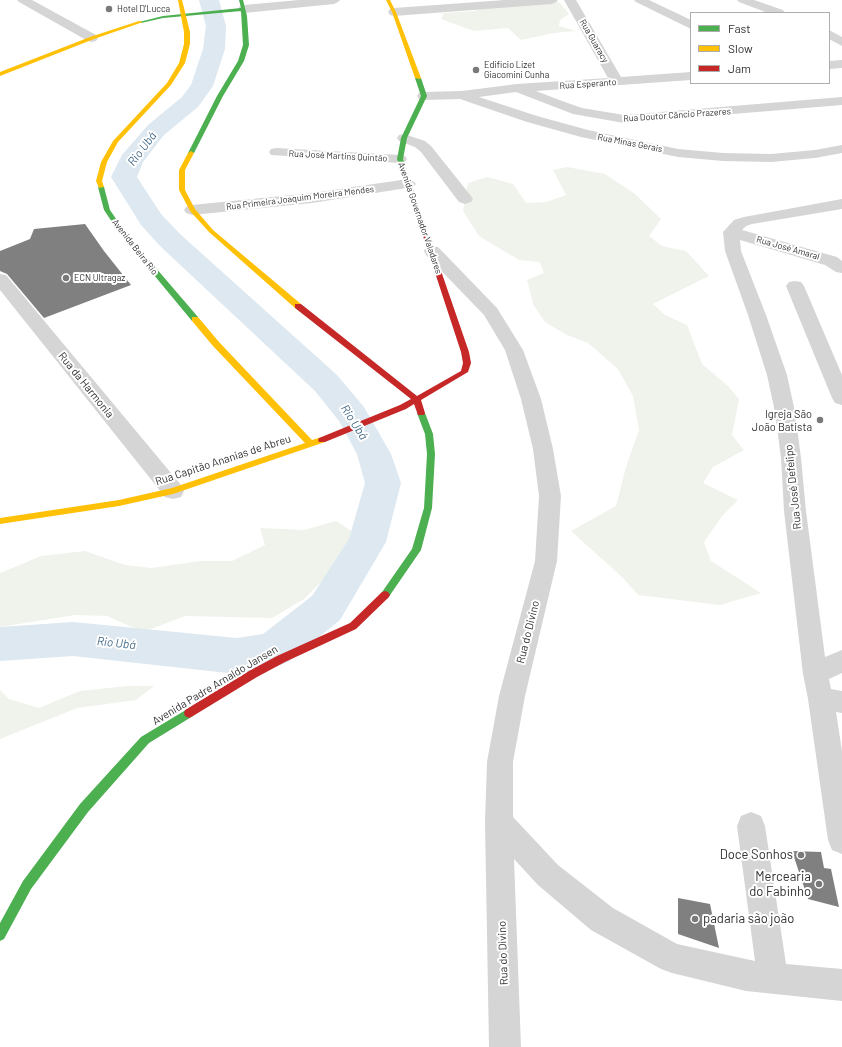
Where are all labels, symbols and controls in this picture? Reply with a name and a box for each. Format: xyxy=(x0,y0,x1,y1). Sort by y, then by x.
marker: Hotel D'Lucca xyxy=(104,4,114,14)
place label: Hotel D'Lucca xyxy=(117,4,170,14)
legend xyxy=(690,12,830,84)
street label: Rua Guaracy xyxy=(577,17,611,65)
text: Fast xyxy=(728,21,751,35)
text: Slow xyxy=(728,41,753,55)
place label: Edificio Lizet Giacomini Cunha xyxy=(484,60,549,81)
text: Jam xyxy=(728,61,751,75)
marker: Edificio Lizet Giacomini Cunha xyxy=(471,65,481,75)
street label: Rua Esperanto xyxy=(559,77,617,91)
street label: Rua Doutor Câncio Prazeres xyxy=(623,106,731,124)
water label: Rio Ubá xyxy=(125,129,159,169)
street label: Rua Minas Gerais xyxy=(597,131,663,155)
street label: Rua José Martins Quintão xyxy=(288,148,388,164)
street label: Avenida Governador Valadares xyxy=(396,161,444,275)
street label: Rua Primeira Joaquim Moreira Mendes xyxy=(225,184,375,212)
street label: Avenida Beira Rio xyxy=(110,217,160,277)
street label: Rua José Amaral xyxy=(755,234,821,262)
marker: ECN Ultragaz xyxy=(61,273,71,283)
place label: ECN Ultragaz xyxy=(74,273,125,283)
street label: Rua da Harmonia xyxy=(56,350,116,420)
water label: Rio Ubá xyxy=(337,402,371,442)
place label: Igreja São João Batista xyxy=(752,407,812,433)
marker: Igreja São João Batista xyxy=(815,415,825,425)
street label: Rua Capitão Ananias de Abreu xyxy=(154,432,292,488)
street label: Rua José Defelipo xyxy=(782,444,804,530)
street label: Rua do Divino xyxy=(514,599,542,665)
water label: Rio Ubá xyxy=(96,634,136,652)
street label: Avenida Padre Arnaldo Jansen xyxy=(150,642,280,728)
place label: Doce Sonhos xyxy=(720,847,793,863)
marker: Doce Sonhos xyxy=(796,850,806,860)
place label: Mercearia do Fabinho xyxy=(749,869,811,900)
marker: Mercearia do Fabinho xyxy=(814,879,824,889)
place label: padaria são joão xyxy=(703,911,794,927)
marker: padaria são joão xyxy=(690,914,700,924)
street label: Rua do Divino xyxy=(495,921,511,985)

